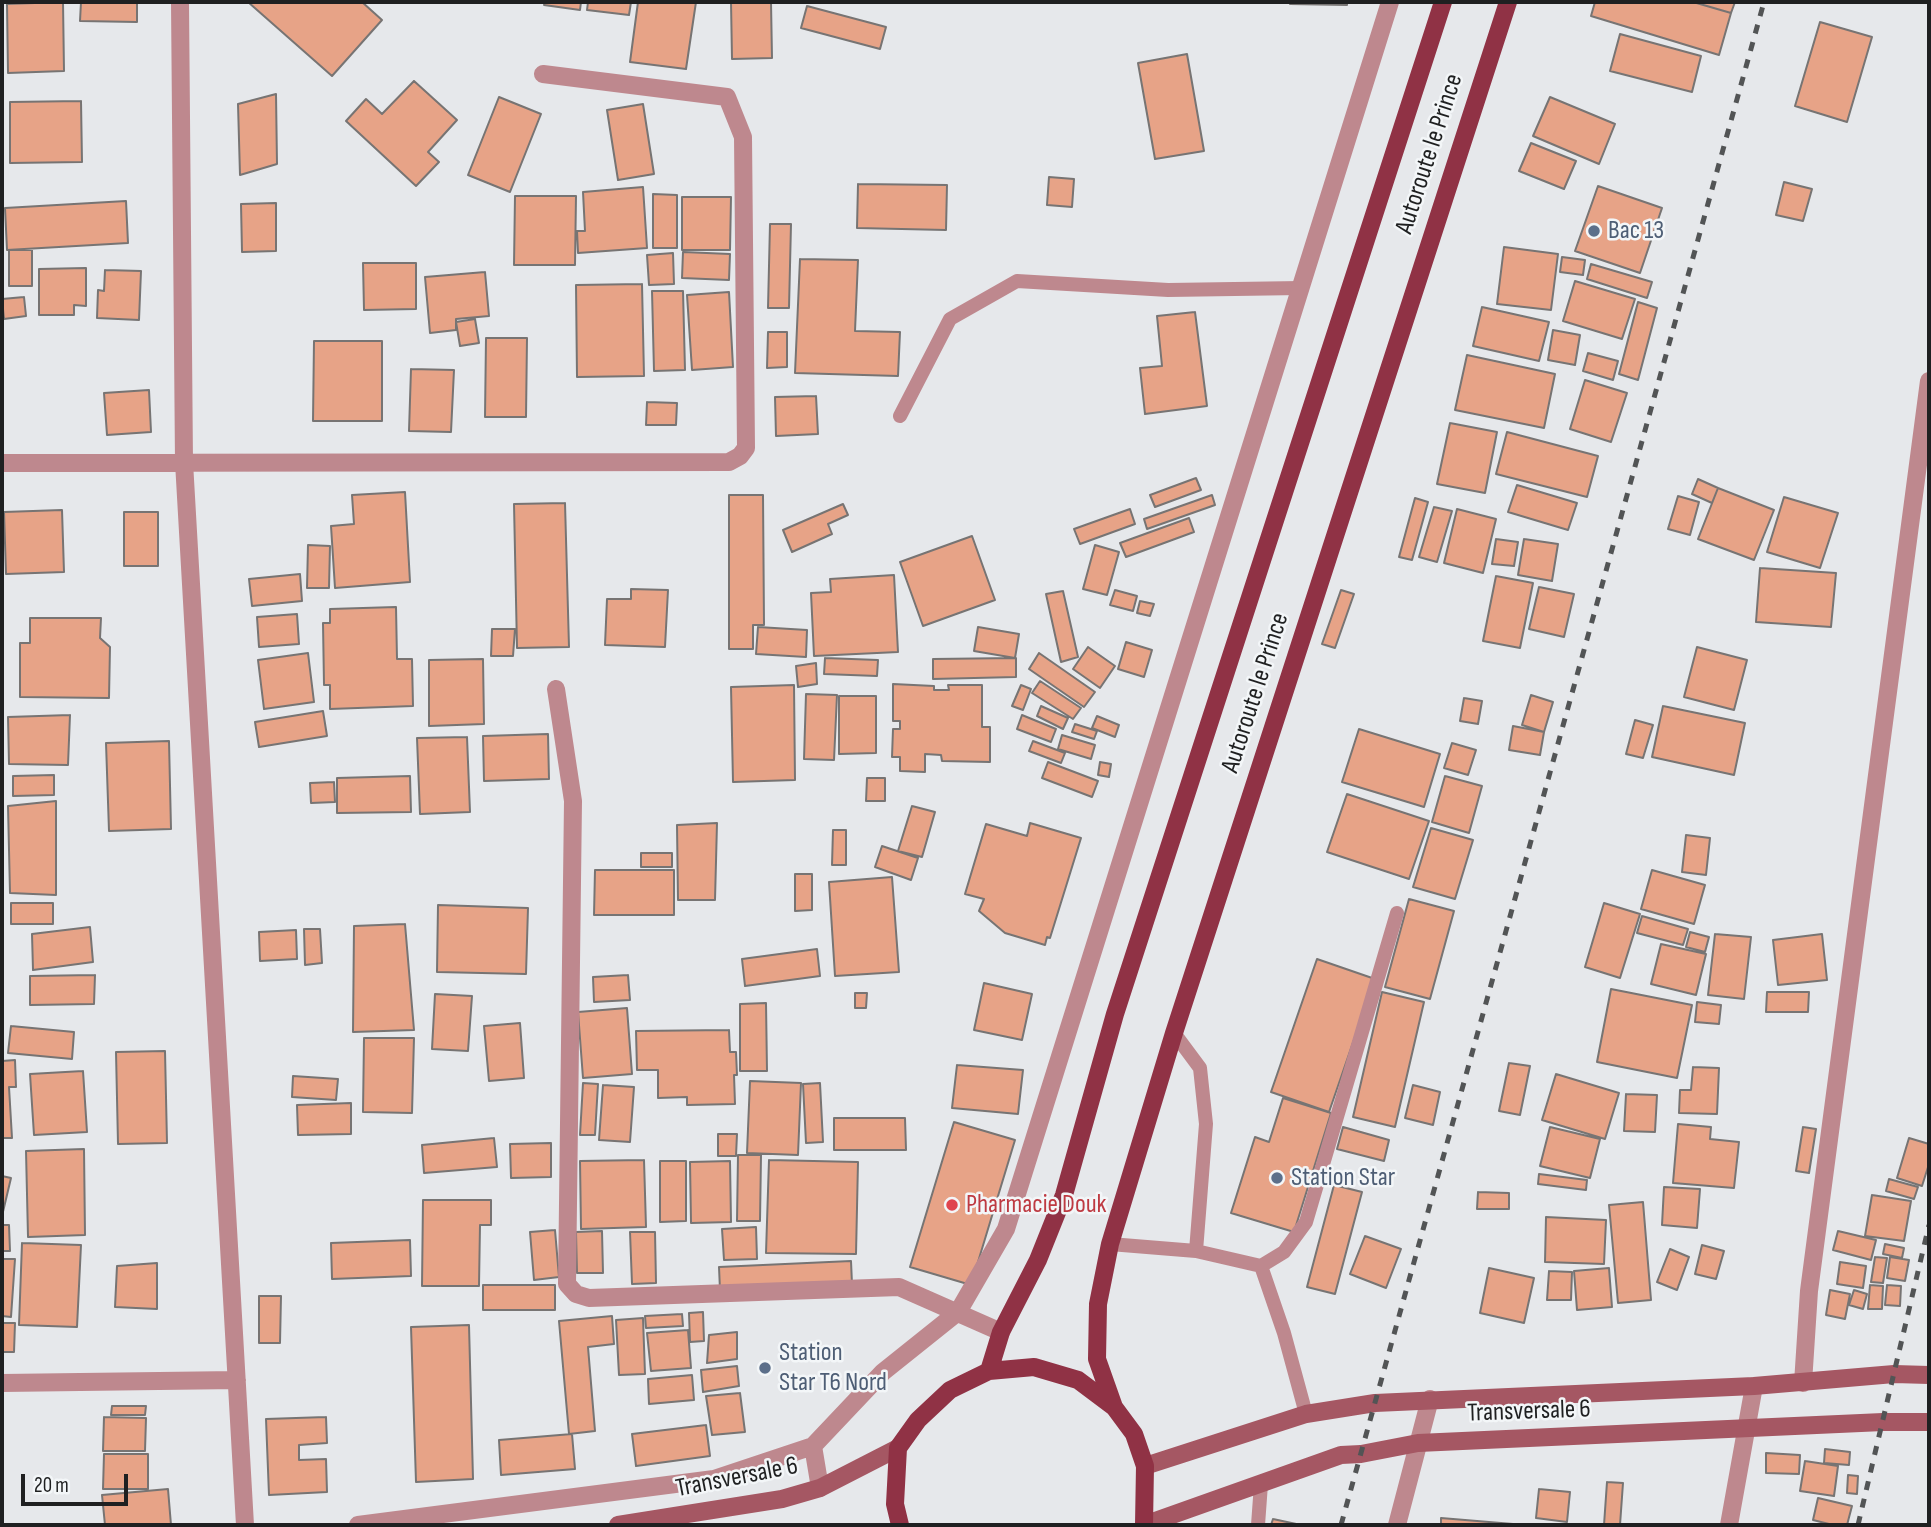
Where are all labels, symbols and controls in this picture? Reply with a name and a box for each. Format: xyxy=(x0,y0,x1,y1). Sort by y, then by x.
street label: Autoroute le Prince xyxy=(1390,70,1470,238)
place label: Bac 13 xyxy=(1608,215,1664,247)
marker: Bac 13 xyxy=(1586,223,1602,239)
street label: Autoroute le Prince xyxy=(1216,609,1296,777)
place label: Station Star xyxy=(1291,1162,1395,1194)
marker: Station Star xyxy=(1269,1170,1285,1186)
place label: Pharmacie Douk xyxy=(966,1189,1106,1221)
marker: Pharmacie Douk xyxy=(944,1197,960,1213)
place label: Station Star T6 Nord xyxy=(779,1337,887,1398)
marker: Station Star T6 Nord xyxy=(757,1360,773,1376)
street label: Transversale 6 xyxy=(1467,1394,1591,1430)
street label: Transversale 6 xyxy=(673,1451,801,1505)
scale bar xyxy=(24,1460,131,1504)
text: 20 m xyxy=(34,1473,69,1498)

